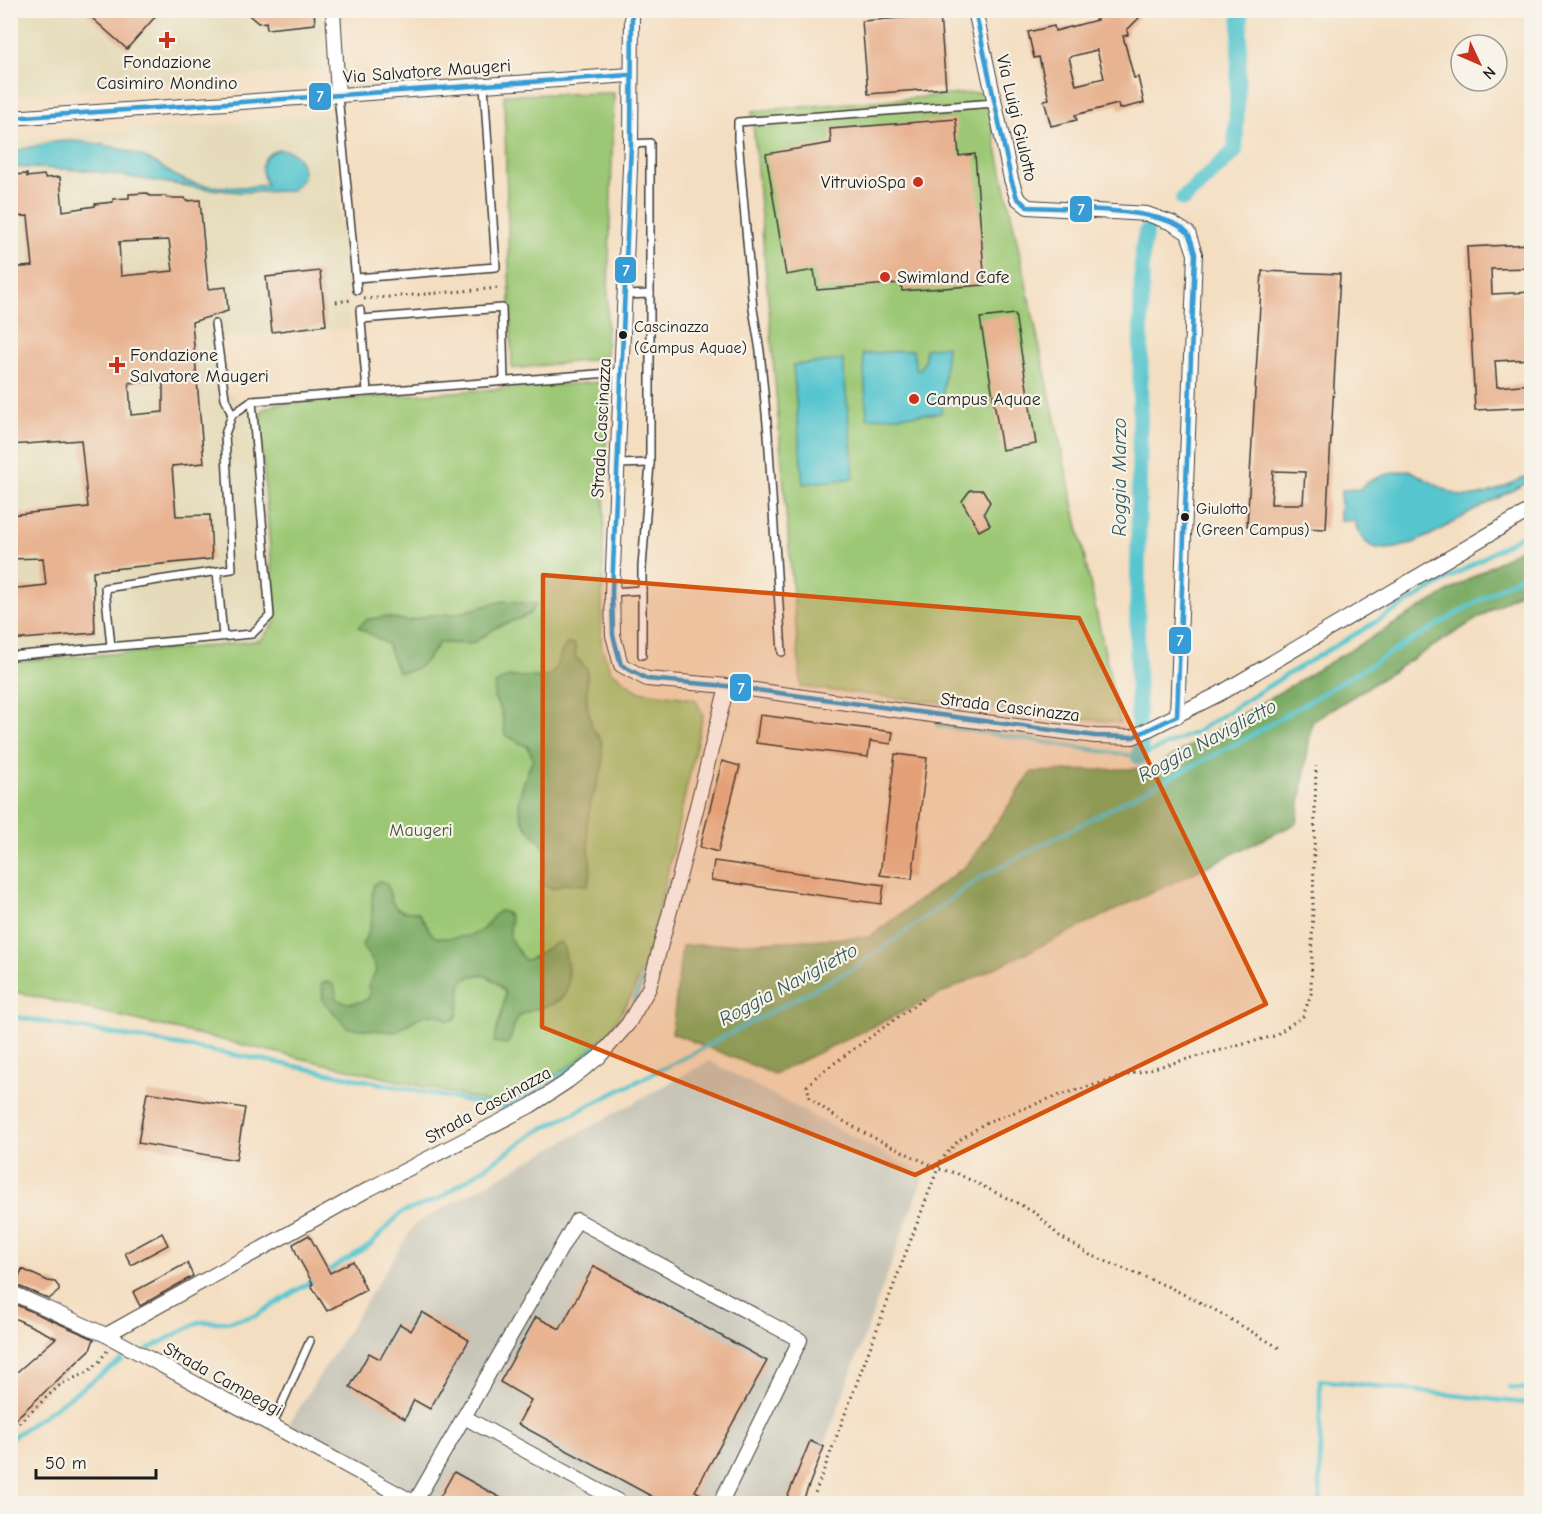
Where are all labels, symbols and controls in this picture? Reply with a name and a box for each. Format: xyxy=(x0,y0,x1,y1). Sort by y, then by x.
marker: Fondazione Casimiro Mondino xyxy=(158,31,176,49)
north arrow xyxy=(1449,33,1509,93)
place label: Fondazione Casimiro Mondino xyxy=(97,52,237,94)
street label: Via Luigi Giulotto xyxy=(992,53,1041,184)
street label: Via Salvatore Maugeri xyxy=(343,55,512,88)
text: N xyxy=(1479,63,1499,83)
line badge: 7 xyxy=(308,82,332,111)
text: 7 xyxy=(316,88,324,106)
place label: VitruvioSpa xyxy=(821,172,906,193)
marker: VitruvioSpa xyxy=(911,175,925,189)
line badge: 7 xyxy=(1069,195,1093,223)
text: 7 xyxy=(1077,201,1085,219)
line badge: 7 xyxy=(614,256,637,284)
text: 7 xyxy=(622,262,630,280)
place label: Swimland Cafe xyxy=(897,267,1009,288)
marker: Swimland Cafe xyxy=(878,270,892,284)
place label: Cascinazza (Campus Aquae) xyxy=(634,318,747,357)
marker: Cascinazza (Campus Aquae) xyxy=(617,329,629,341)
place label: Fondazione Salvatore Maugeri xyxy=(130,345,269,387)
marker: Fondazione Salvatore Maugeri xyxy=(108,356,126,374)
street label: Strada Cascinazza xyxy=(587,357,616,499)
place label: Campus Aquae xyxy=(926,389,1041,410)
marker: Campus Aquae xyxy=(907,392,921,406)
water label: Roggia Marzo xyxy=(1108,418,1131,536)
place label: Giulotto (Green Campus) xyxy=(1196,500,1309,539)
marker: Giulotto (Green Campus) xyxy=(1179,511,1191,523)
line badge: 7 xyxy=(1168,626,1192,655)
text: 7 xyxy=(1176,632,1184,650)
line badge: 7 xyxy=(729,673,752,702)
text: 7 xyxy=(737,680,745,698)
street label: Strada Cascinazza xyxy=(939,689,1081,726)
water label: Roggia Naviglietto xyxy=(1134,694,1280,787)
park label: Maugeri xyxy=(389,820,453,841)
water label: Roggia Naviglietto xyxy=(715,938,861,1031)
street label: Strada Cascinazza xyxy=(422,1062,555,1149)
street label: Strada Campeggi xyxy=(160,1338,286,1421)
scale bar xyxy=(36,1442,156,1480)
text: 50 m xyxy=(45,1453,87,1474)

